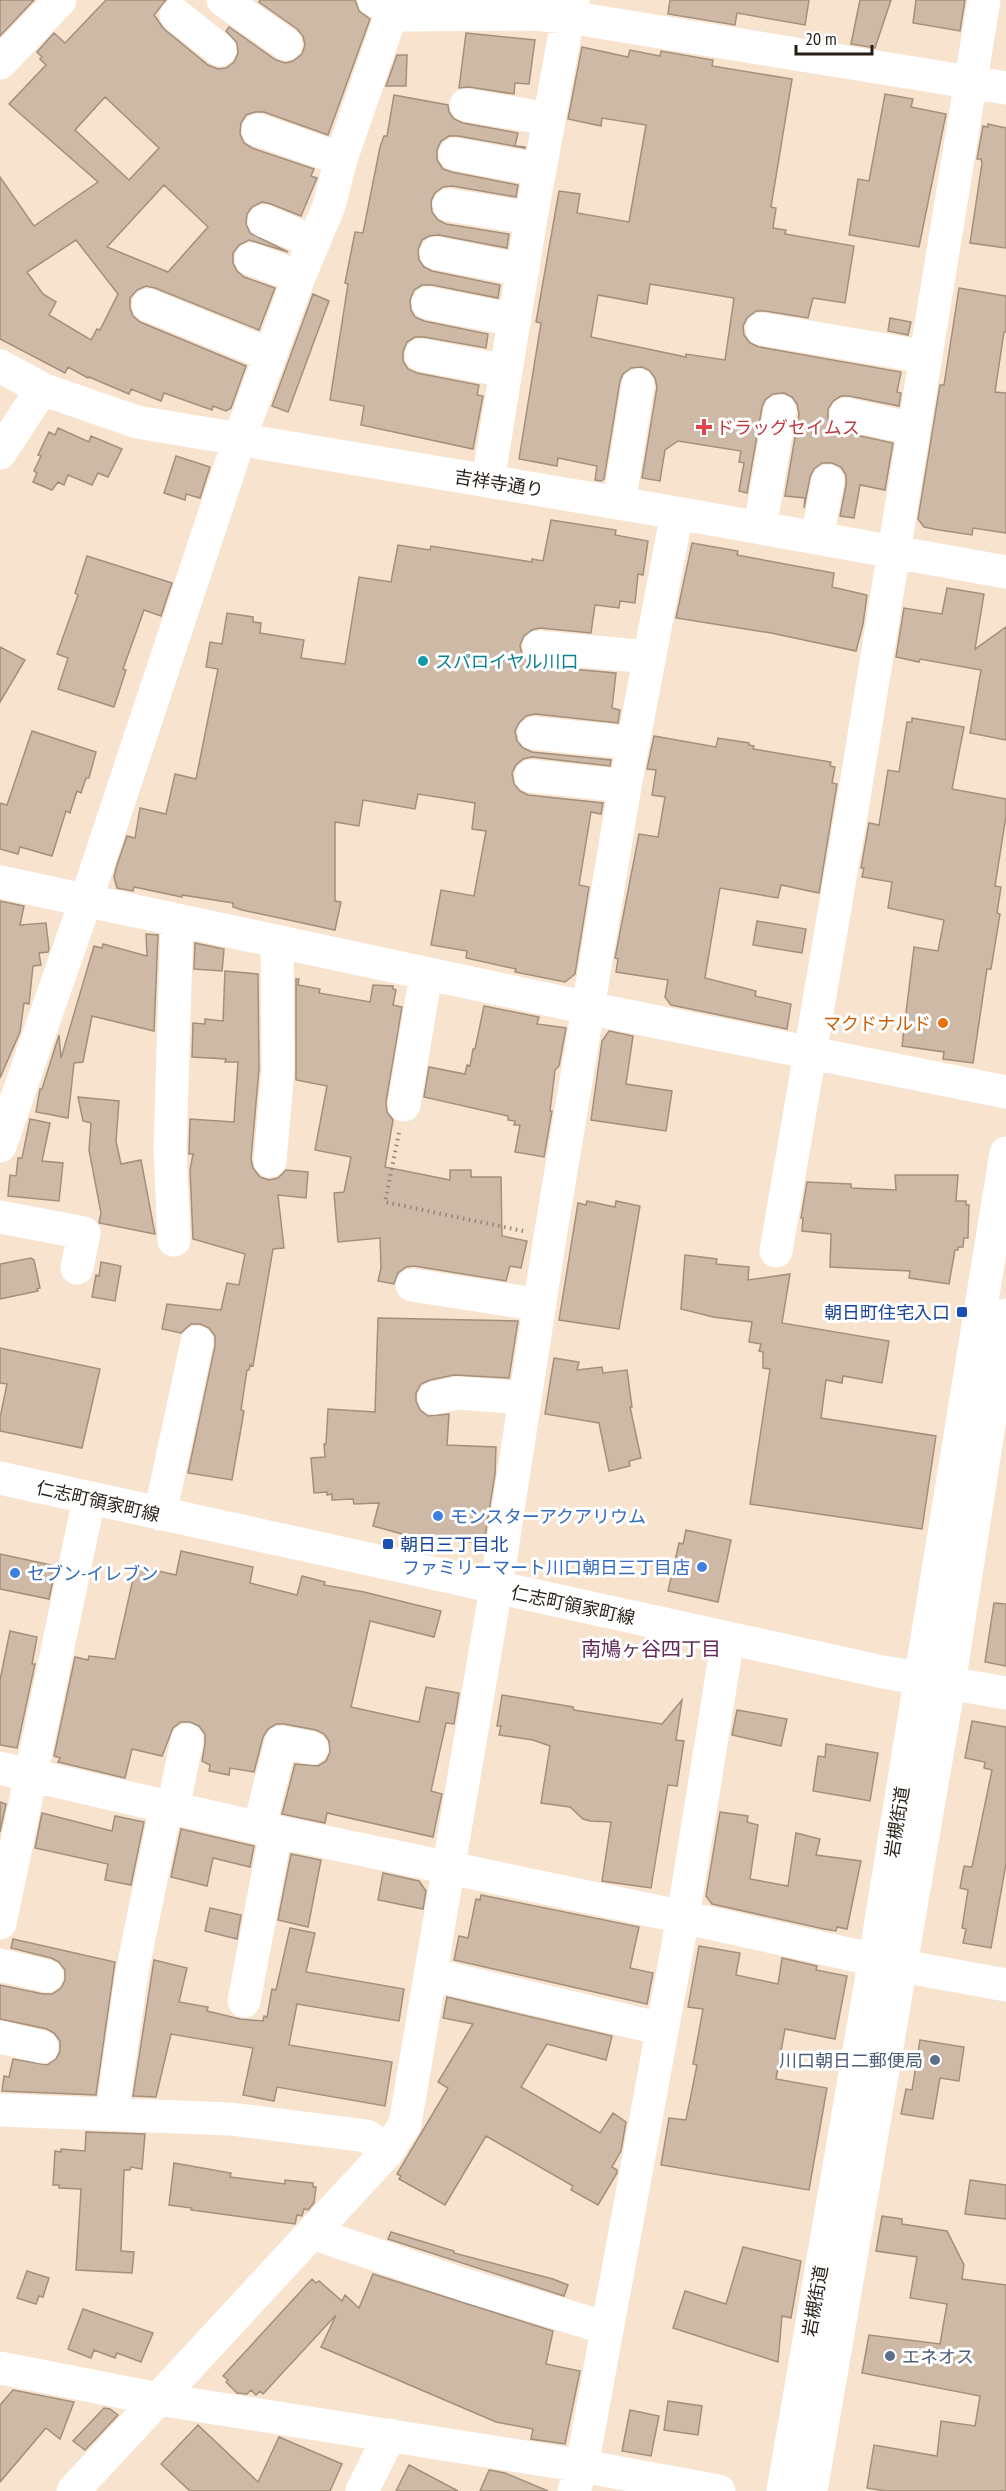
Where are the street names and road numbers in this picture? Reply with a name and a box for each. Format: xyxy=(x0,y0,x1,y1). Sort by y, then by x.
street label: 吉祥寺通り xyxy=(453,465,545,501)
street label: 仁志町領家町線 xyxy=(34,1476,162,1526)
street label: 仁志町領家町線 xyxy=(509,1581,637,1629)
street label: 岩槻街道 xyxy=(880,1785,914,1859)
street label: 岩槻街道 xyxy=(797,2264,833,2338)

